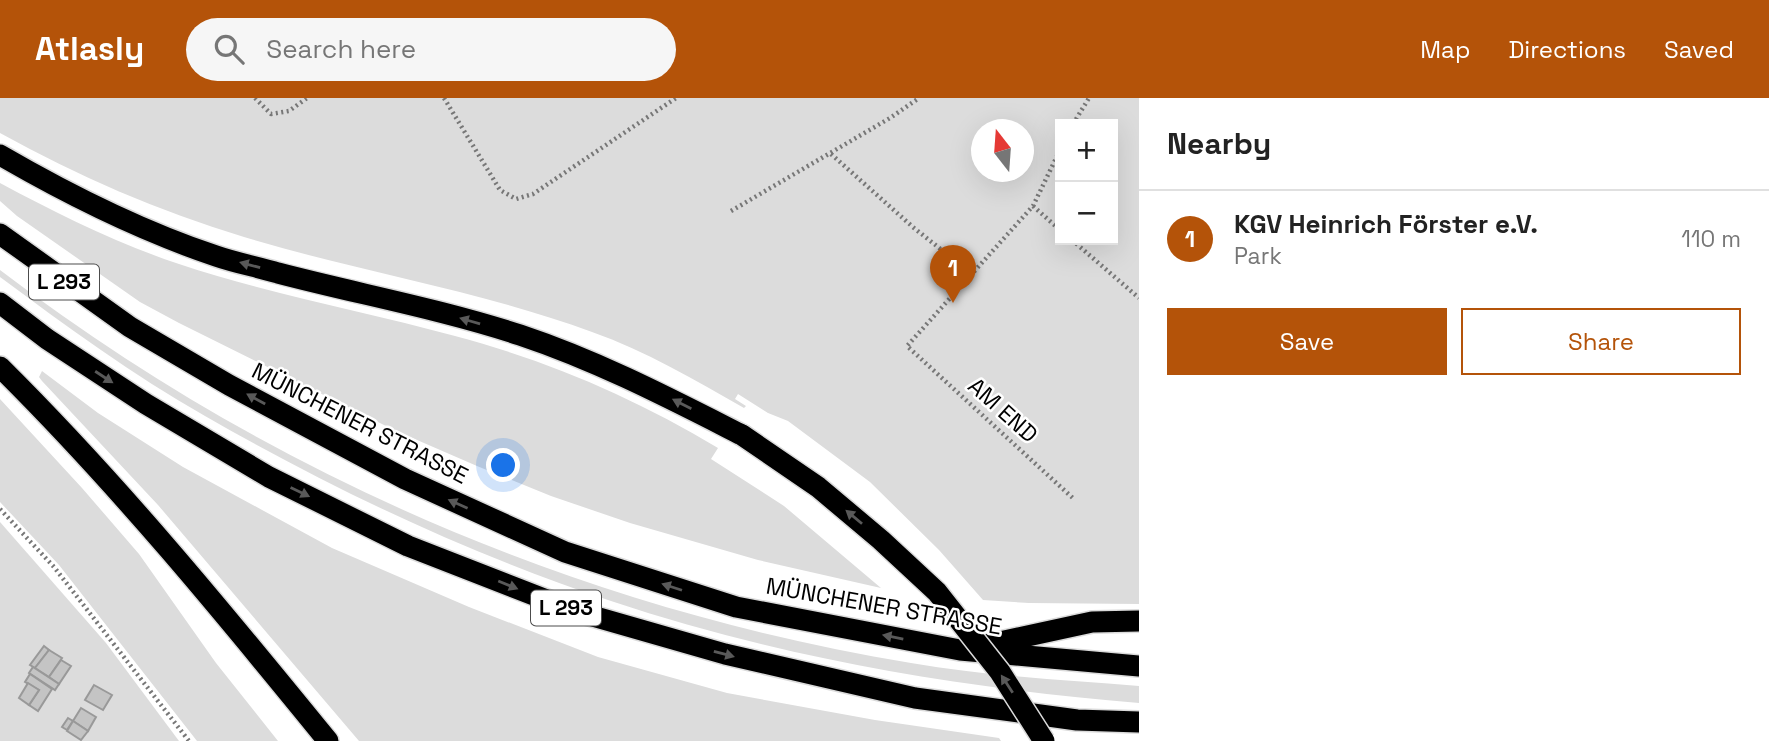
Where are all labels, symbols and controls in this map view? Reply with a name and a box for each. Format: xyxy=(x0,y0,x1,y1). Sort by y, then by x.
search box xyxy=(186,18,676,81)
text: Atlasly xyxy=(35,28,144,70)
icon: search xyxy=(210,30,248,68)
text: Search here xyxy=(266,32,416,66)
text: Map xyxy=(1420,34,1470,65)
text: Directions xyxy=(1508,34,1626,65)
text: Saved xyxy=(1664,34,1734,65)
north arrow xyxy=(971,119,1034,182)
map controls xyxy=(1055,119,1118,245)
button: + xyxy=(1055,119,1118,182)
text: Nearby xyxy=(1167,124,1271,163)
button: − xyxy=(1055,182,1118,245)
text: KGV Heinrich Förster e.V. xyxy=(1234,207,1538,241)
text: 1 xyxy=(1185,224,1195,254)
text: 110 m xyxy=(1681,224,1741,254)
text: Park xyxy=(1234,241,1282,271)
pin: 1 xyxy=(930,245,976,303)
one-way arrow xyxy=(239,259,261,270)
road number: L 293 xyxy=(29,264,99,300)
button: Save xyxy=(1167,308,1447,375)
button: Share xyxy=(1461,308,1741,375)
one-way arrow xyxy=(459,315,481,326)
street label: MÜNCHENER STRASSE xyxy=(247,355,473,491)
one-way arrow xyxy=(94,370,114,383)
street label: AM END xyxy=(962,371,1044,449)
one-way arrow xyxy=(246,393,266,405)
one-way arrow xyxy=(672,399,692,410)
your location xyxy=(486,448,520,482)
one-way arrow xyxy=(290,487,310,498)
one-way arrow xyxy=(448,498,468,510)
one-way arrow xyxy=(845,510,862,525)
street label: MÜNCHENER STRASSE xyxy=(764,570,1004,642)
one-way arrow xyxy=(497,579,518,590)
one-way arrow xyxy=(661,581,682,591)
road number: L 293 xyxy=(531,590,601,626)
one-way arrow xyxy=(882,632,904,643)
one-way arrow xyxy=(713,649,735,660)
one-way arrow xyxy=(1001,674,1014,693)

